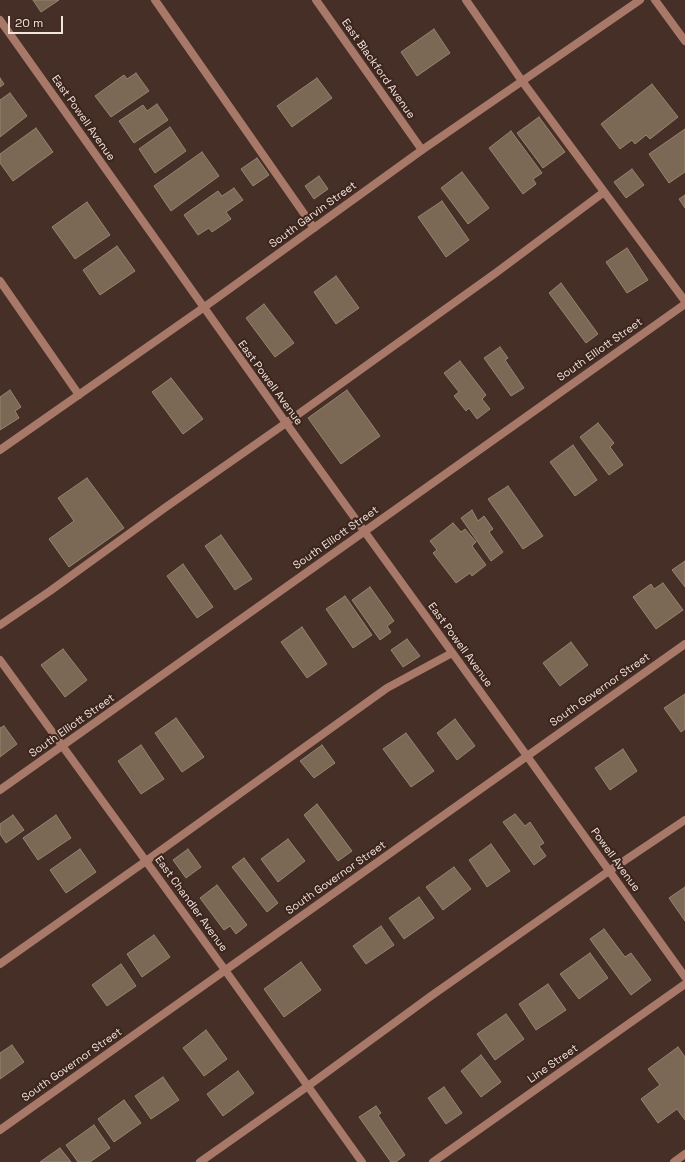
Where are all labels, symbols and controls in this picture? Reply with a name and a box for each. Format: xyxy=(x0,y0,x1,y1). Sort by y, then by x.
scale bar xyxy=(10,8,65,34)
text: 20 m xyxy=(15,15,43,31)
street label: East Blackford Avenue xyxy=(339,17,417,121)
street label: East Powell Avenue xyxy=(49,73,117,163)
street label: South Garvin Street xyxy=(267,179,359,251)
street label: South Elliott Street xyxy=(555,316,645,384)
street label: East Powell Avenue xyxy=(235,338,305,428)
street label: South Elliott Street xyxy=(291,504,381,572)
street label: East Powell Avenue xyxy=(425,600,495,690)
street label: South Governor Street xyxy=(547,650,653,730)
street label: South Elliott Street xyxy=(27,692,117,760)
street label: Powell Avenue xyxy=(587,826,643,894)
street label: South Governor Street xyxy=(283,838,389,918)
street label: East Chandler Avenue xyxy=(152,854,230,954)
street label: South Governor Street xyxy=(19,1025,125,1105)
street label: Line Street xyxy=(525,1042,581,1086)

